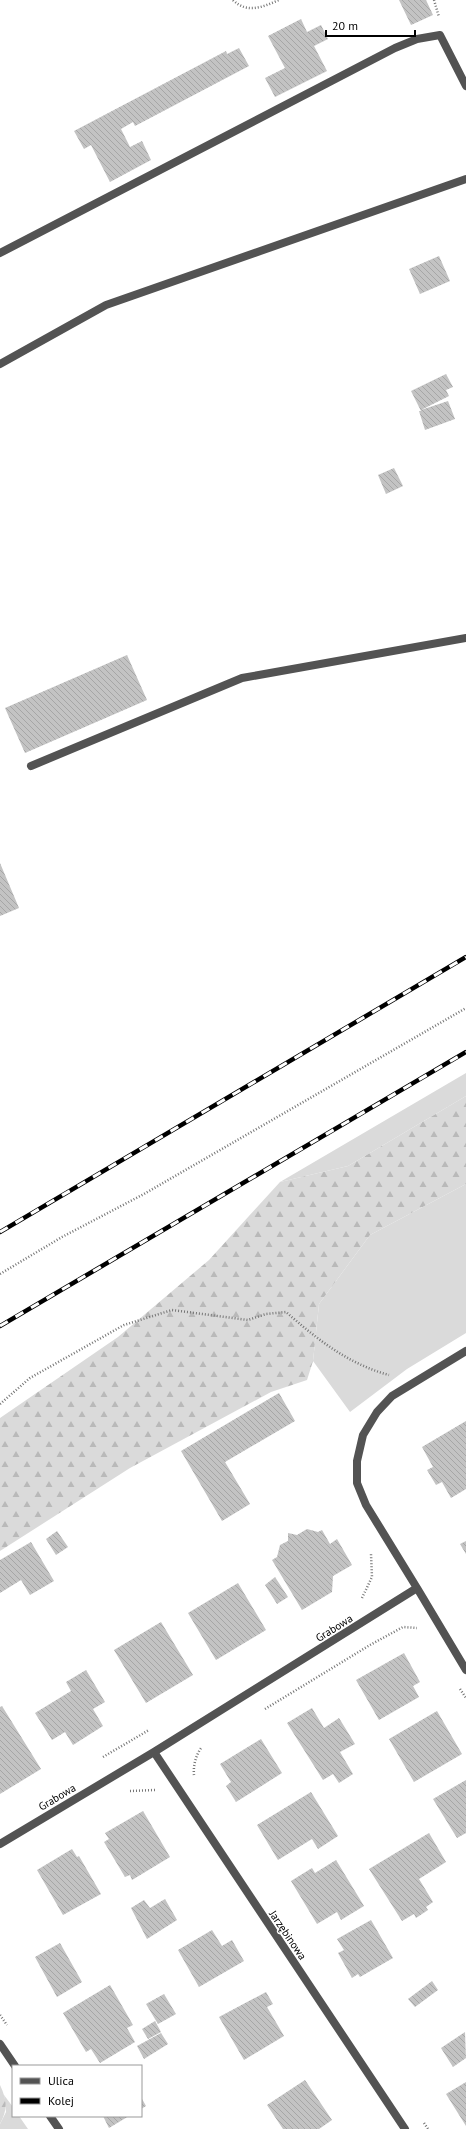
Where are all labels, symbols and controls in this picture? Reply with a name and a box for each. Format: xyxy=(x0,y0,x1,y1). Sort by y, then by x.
scale bar xyxy=(326,12,415,38)
text: 20 m xyxy=(332,18,358,33)
street label: Grabowa xyxy=(313,1611,355,1645)
street label: Grabowa xyxy=(36,1780,78,1814)
street label: Jarzębinowa xyxy=(266,1907,310,1963)
legend xyxy=(12,2065,142,2117)
text: Ulica xyxy=(48,2073,74,2088)
text: Kolej xyxy=(48,2093,74,2108)

